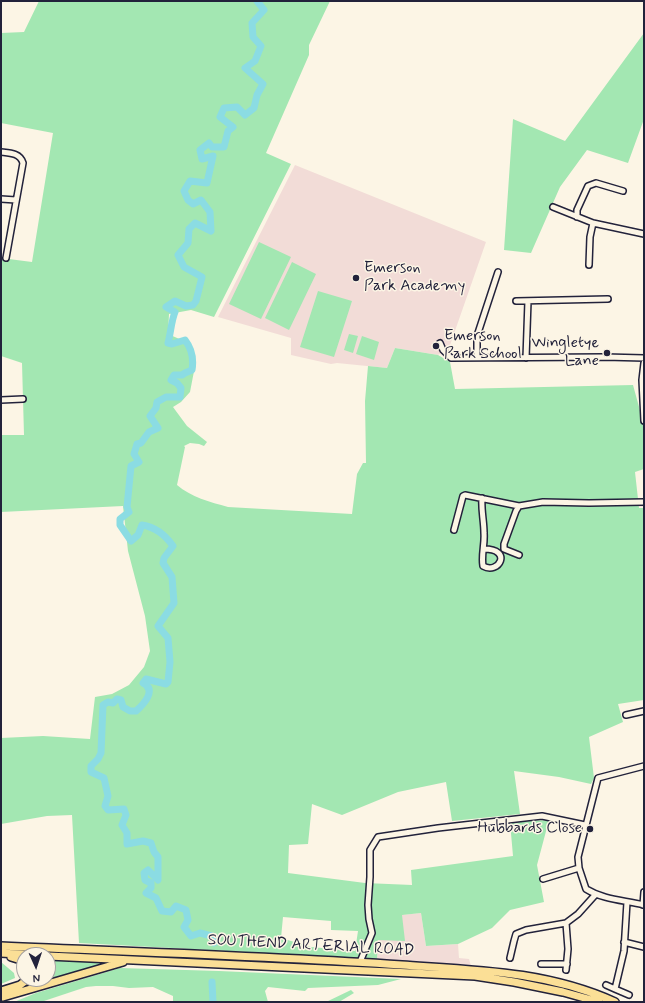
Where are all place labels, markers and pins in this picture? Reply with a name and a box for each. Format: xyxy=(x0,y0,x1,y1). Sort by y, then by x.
place label: Emerson Park Academy xyxy=(364,259,465,297)
marker: Emerson Park Academy xyxy=(351,273,361,283)
place label: Emerson Park School xyxy=(444,327,522,365)
place label: Wingletye Lane xyxy=(532,334,599,372)
marker: Emerson Park School xyxy=(431,341,441,351)
marker: Wingletye Lane xyxy=(602,348,612,358)
place label: Hubbards Close xyxy=(477,819,582,839)
marker: Hubbards Close xyxy=(585,824,595,834)

